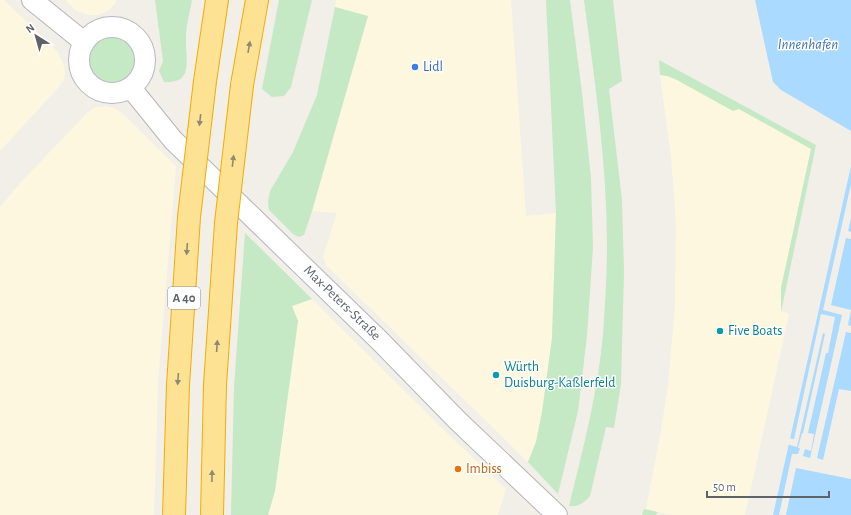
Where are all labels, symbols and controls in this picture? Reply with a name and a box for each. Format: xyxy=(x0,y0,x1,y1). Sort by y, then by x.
north arrow xyxy=(16,16,56,56)
text: N xyxy=(24,22,37,35)
water label: Innenhafen xyxy=(778,37,838,52)
one-way arrow xyxy=(246,41,252,53)
place label: Lidl xyxy=(423,60,443,74)
marker: Lidl xyxy=(410,62,420,72)
one-way arrow xyxy=(197,114,203,126)
one-way arrow xyxy=(230,155,237,167)
one-way arrow xyxy=(183,243,190,255)
street label: Max-Peters-Straße xyxy=(301,263,383,343)
road number: A 40 xyxy=(168,287,200,309)
place label: Five Boats xyxy=(728,324,782,338)
marker: Five Boats xyxy=(715,326,725,336)
one-way arrow xyxy=(214,340,221,352)
place label: Würth Duisburg-Kaßlerfeld xyxy=(504,360,616,390)
marker: Würth Duisburg-Kaßlerfeld xyxy=(491,370,501,380)
one-way arrow xyxy=(175,373,181,386)
place label: Imbiss xyxy=(466,462,502,476)
marker: Imbiss xyxy=(453,464,463,474)
one-way arrow xyxy=(209,470,216,482)
scale bar xyxy=(707,473,829,499)
text: 50 m xyxy=(713,481,736,493)

